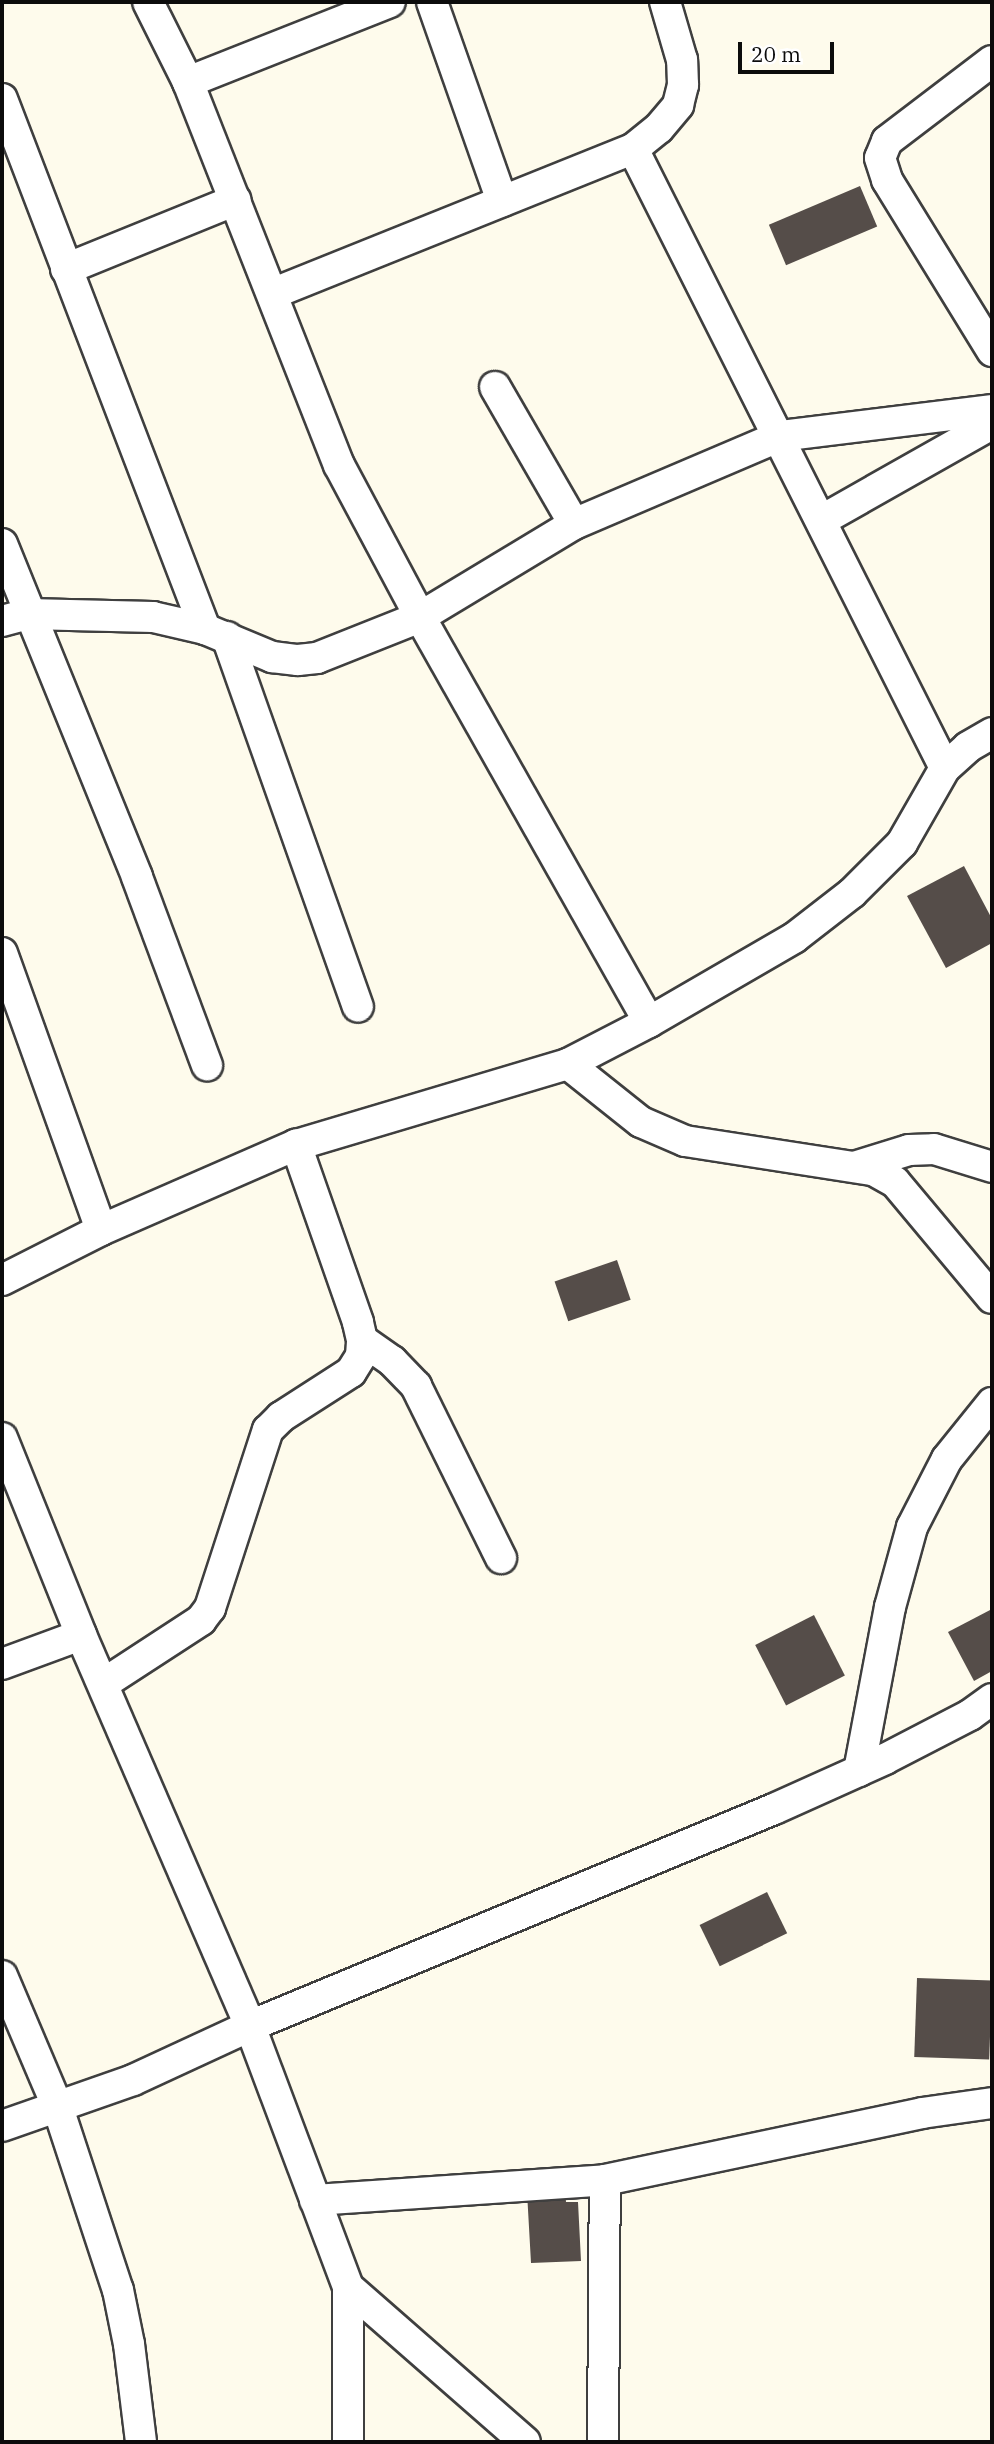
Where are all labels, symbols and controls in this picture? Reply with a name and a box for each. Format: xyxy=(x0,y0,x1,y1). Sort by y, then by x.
scale bar xyxy=(742,28,838,72)
text: 20 m xyxy=(751,40,801,68)

